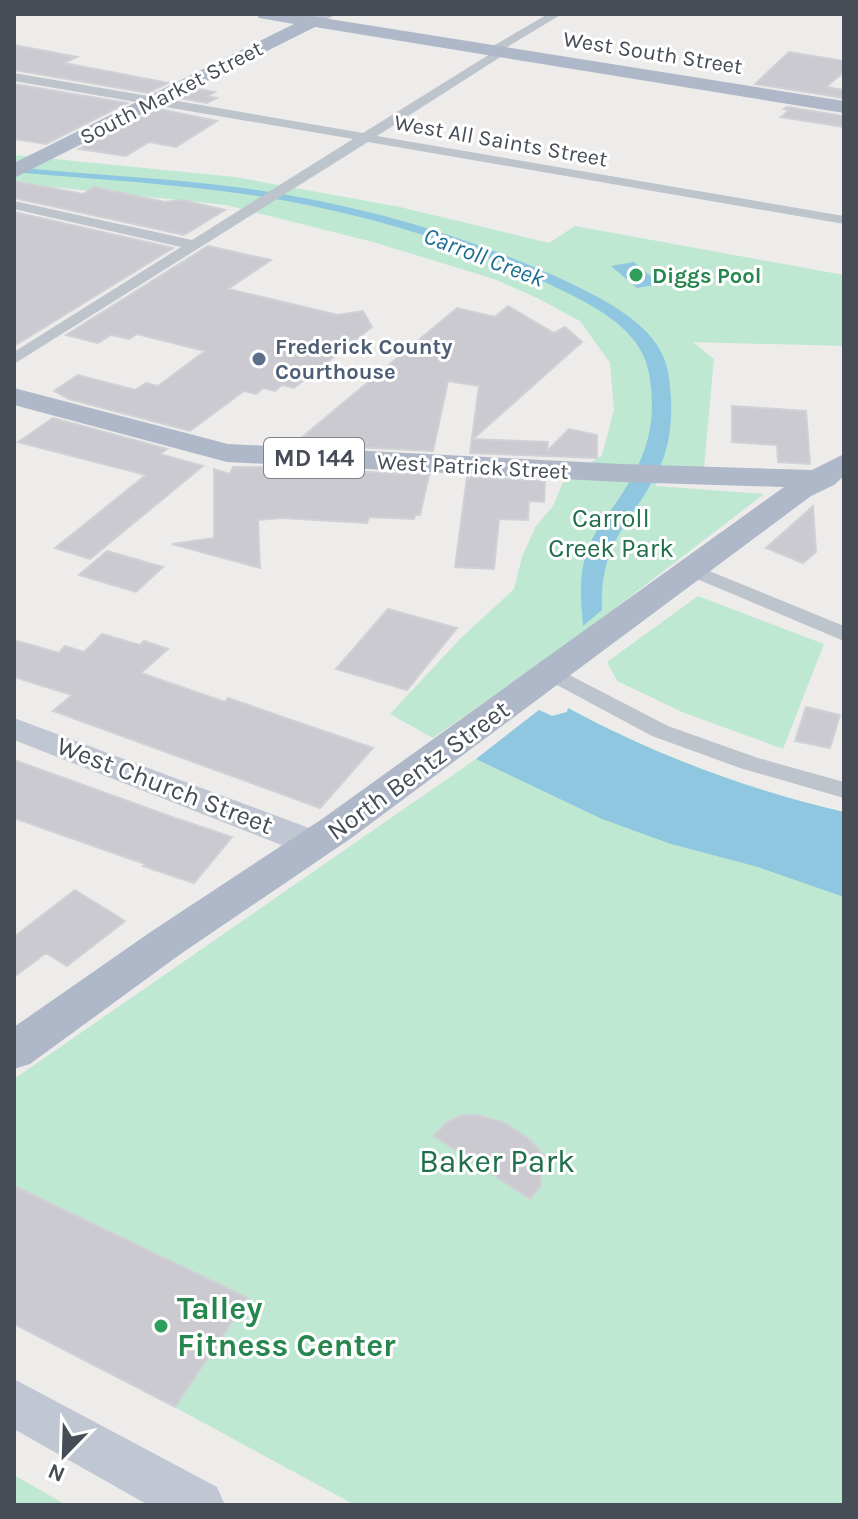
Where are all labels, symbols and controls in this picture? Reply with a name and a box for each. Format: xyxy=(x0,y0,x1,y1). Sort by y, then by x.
street label: West South Street xyxy=(561,26,744,80)
street label: South Market Street xyxy=(76,36,267,150)
street label: West All Saints Street xyxy=(392,109,610,173)
water label: Carroll Creek xyxy=(420,221,549,293)
place label: Diggs Pool xyxy=(652,263,761,289)
marker: Diggs Pool xyxy=(627,266,645,284)
place label: Frederick County Courthouse xyxy=(275,334,452,385)
marker: Frederick County Courthouse xyxy=(250,350,268,368)
road number: MD 144 xyxy=(264,438,364,478)
street label: West Patrick Street xyxy=(377,449,569,485)
park label: Carroll Creek Park xyxy=(548,503,674,564)
street label: North Bentz Street xyxy=(321,694,516,847)
street label: West Church Street xyxy=(52,730,277,841)
park label: Baker Park xyxy=(419,1143,575,1180)
place label: Talley Fitness Center xyxy=(177,1290,396,1364)
marker: Talley Fitness Center xyxy=(152,1317,170,1335)
north arrow xyxy=(24,1415,104,1495)
text: N xyxy=(44,1457,69,1488)

